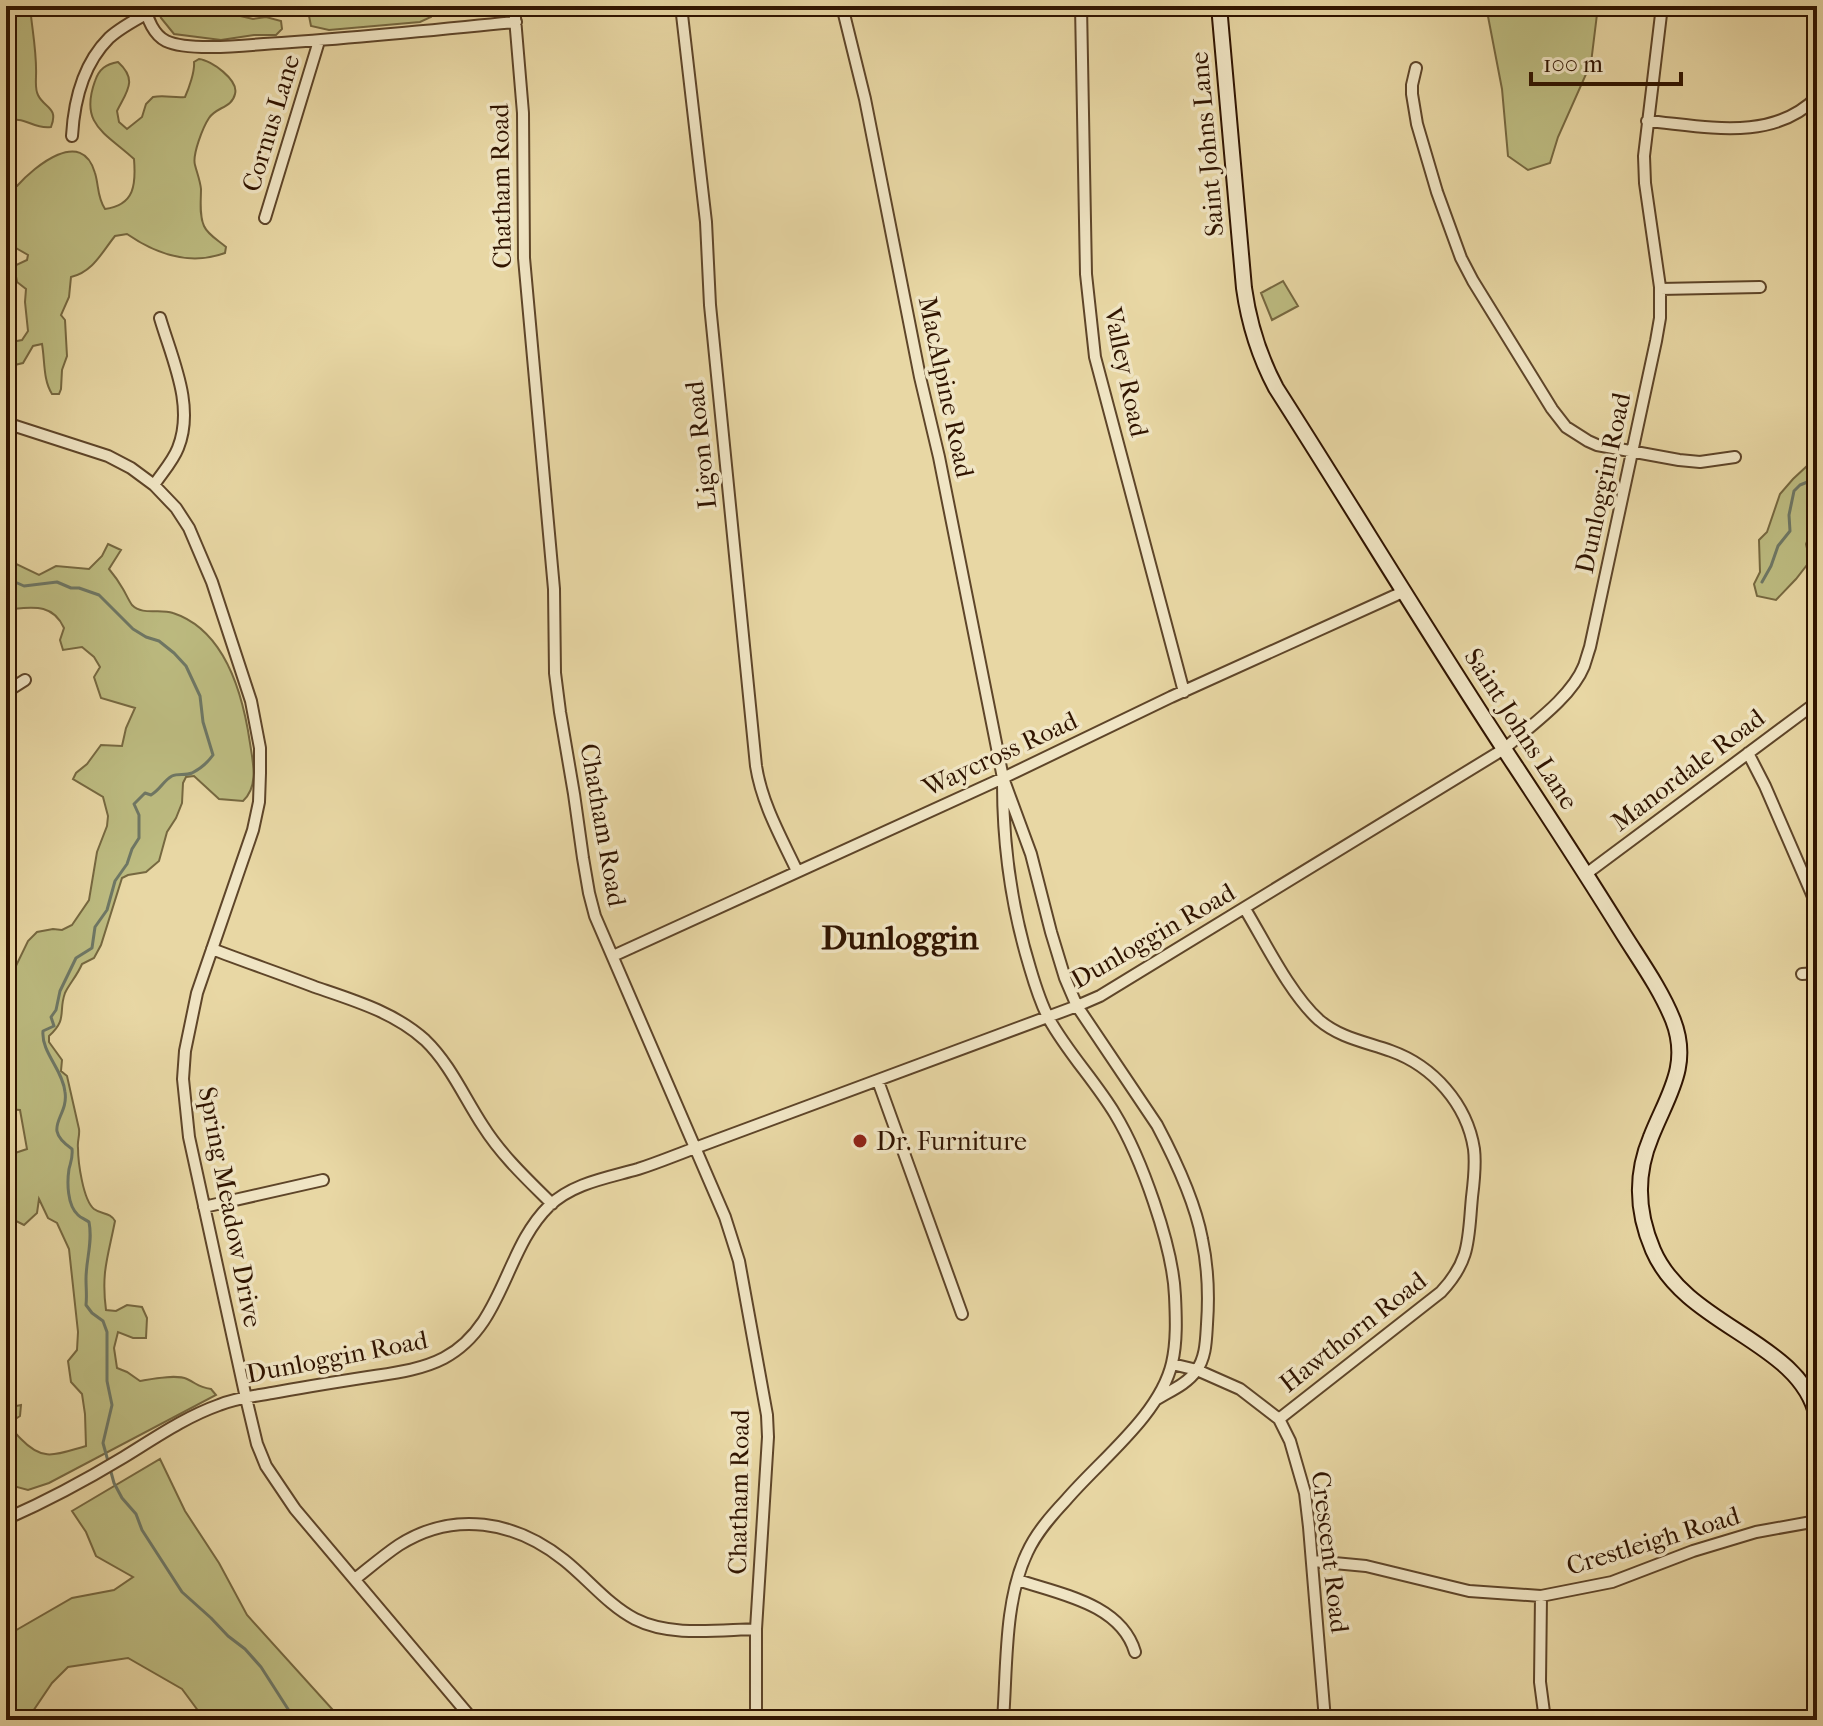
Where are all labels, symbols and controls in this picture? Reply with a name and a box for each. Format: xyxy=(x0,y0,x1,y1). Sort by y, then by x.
scale bar xyxy=(1531,36,1681,86)
street label: Saint Johns Lane xyxy=(1183,50,1231,238)
text: 100 m xyxy=(1543,50,1603,78)
street label: Cornus Lane xyxy=(235,51,307,195)
street label: Chatham Road xyxy=(484,102,518,269)
street label: MacAlpine Road xyxy=(912,294,980,481)
street label: Valley Road xyxy=(1097,304,1155,440)
street label: Ligon Road xyxy=(679,379,723,511)
street label: Dunloggin Road xyxy=(1569,389,1637,576)
street label: Saint Johns Lane xyxy=(1457,643,1585,815)
street label: Manordale Road xyxy=(1605,702,1771,838)
street label: Waycross Road xyxy=(917,704,1083,804)
street label: Chatham Road xyxy=(573,741,633,910)
street label: Dunloggin Road xyxy=(1066,876,1241,995)
district label: Dunloggin xyxy=(821,918,979,958)
street label: Spring Meadow Drive xyxy=(191,1084,269,1330)
place label: Dr. Furniture xyxy=(876,1126,1027,1157)
marker: Dr. Furniture xyxy=(851,1132,869,1150)
street label: Hawthorn Road xyxy=(1273,1265,1433,1399)
street label: Dunloggin Road xyxy=(244,1324,431,1390)
street label: Chatham Road xyxy=(722,1408,756,1575)
street label: Crescent Road xyxy=(1305,1469,1355,1635)
street label: Crestleigh Road xyxy=(1563,1500,1744,1582)

